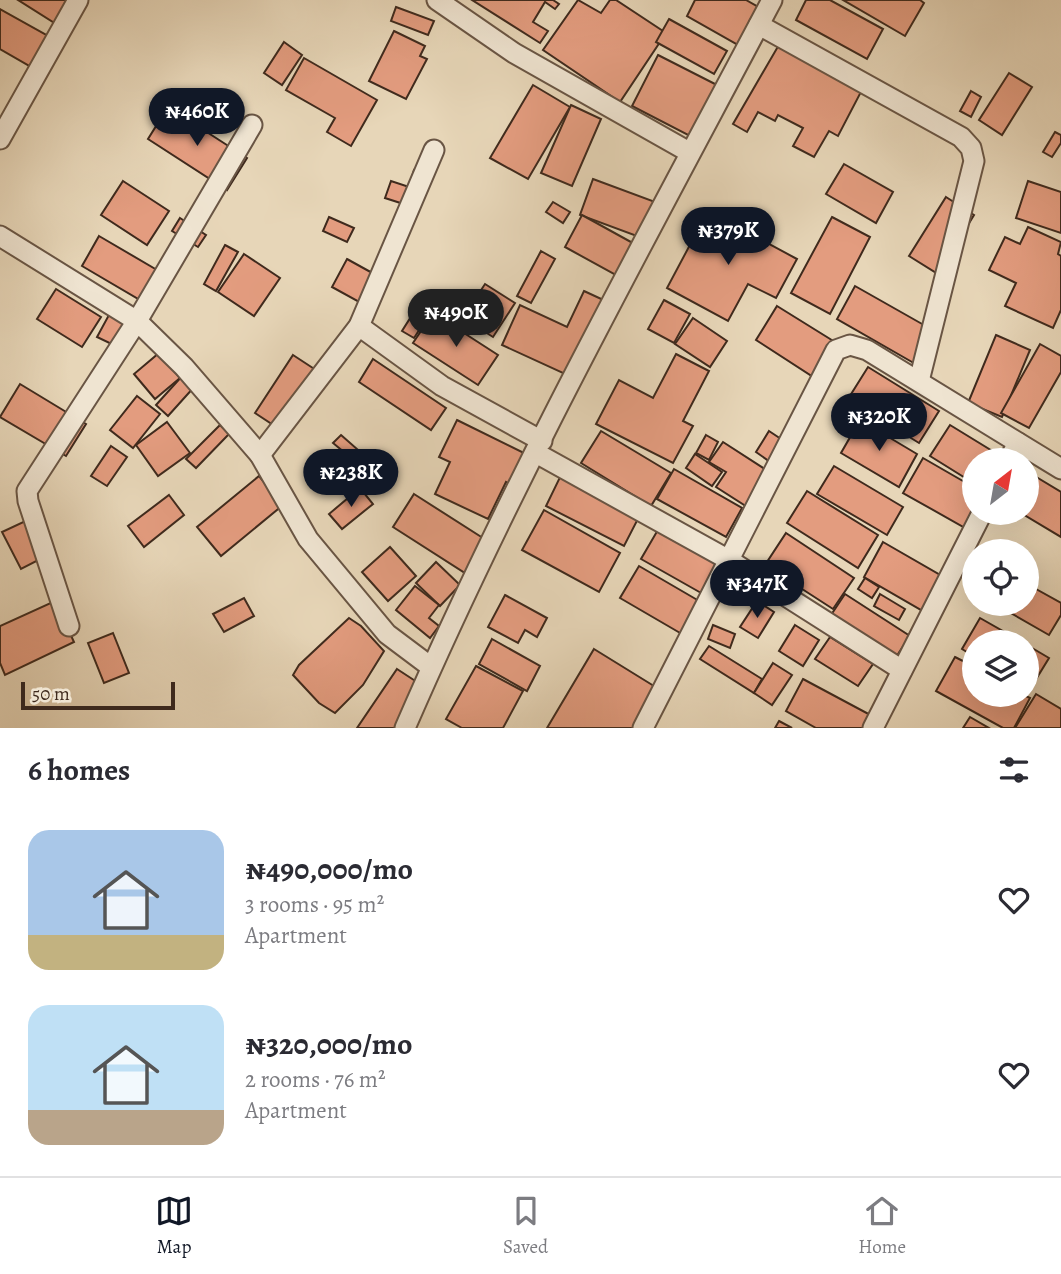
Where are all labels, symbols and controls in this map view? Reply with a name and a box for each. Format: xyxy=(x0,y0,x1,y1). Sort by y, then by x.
pin: ₦460K xyxy=(148,88,246,148)
text: ₦460K xyxy=(165,95,229,126)
pin: ₦379K xyxy=(679,208,777,267)
text: ₦379K xyxy=(697,214,759,245)
pin: ₦490K xyxy=(407,290,505,349)
text: ₦490K xyxy=(424,296,488,327)
pin: ₦320K xyxy=(830,393,928,453)
text: ₦320K xyxy=(847,400,911,431)
north arrow xyxy=(962,448,1040,525)
map controls xyxy=(962,448,1039,707)
pin: ₦238K xyxy=(302,449,400,509)
text: ₦238K xyxy=(319,456,383,487)
button: locate xyxy=(962,539,1039,616)
pin: ₦347K xyxy=(708,560,806,620)
text: ₦347K xyxy=(726,567,788,598)
button: layers xyxy=(962,630,1039,707)
scale bar xyxy=(21,679,175,711)
text: 50 m xyxy=(32,681,70,707)
text: 6 homes xyxy=(28,750,130,790)
icon: filters xyxy=(995,751,1033,789)
text: ₦490,000/mo xyxy=(245,849,413,889)
icon: home xyxy=(84,858,168,942)
icon: heart xyxy=(995,881,1033,919)
text: 3 rooms · 95 m² xyxy=(245,889,384,920)
text: Apartment xyxy=(245,920,347,951)
text: ₦320,000/mo xyxy=(245,1024,413,1064)
icon: home xyxy=(84,1033,168,1117)
icon: heart xyxy=(995,1056,1033,1094)
text: 2 rooms · 76 m² xyxy=(245,1064,386,1095)
text: Apartment xyxy=(245,1095,347,1126)
tab: Map xyxy=(155,1192,193,1260)
tab: Saved xyxy=(503,1192,548,1260)
tab: Home xyxy=(858,1192,906,1260)

